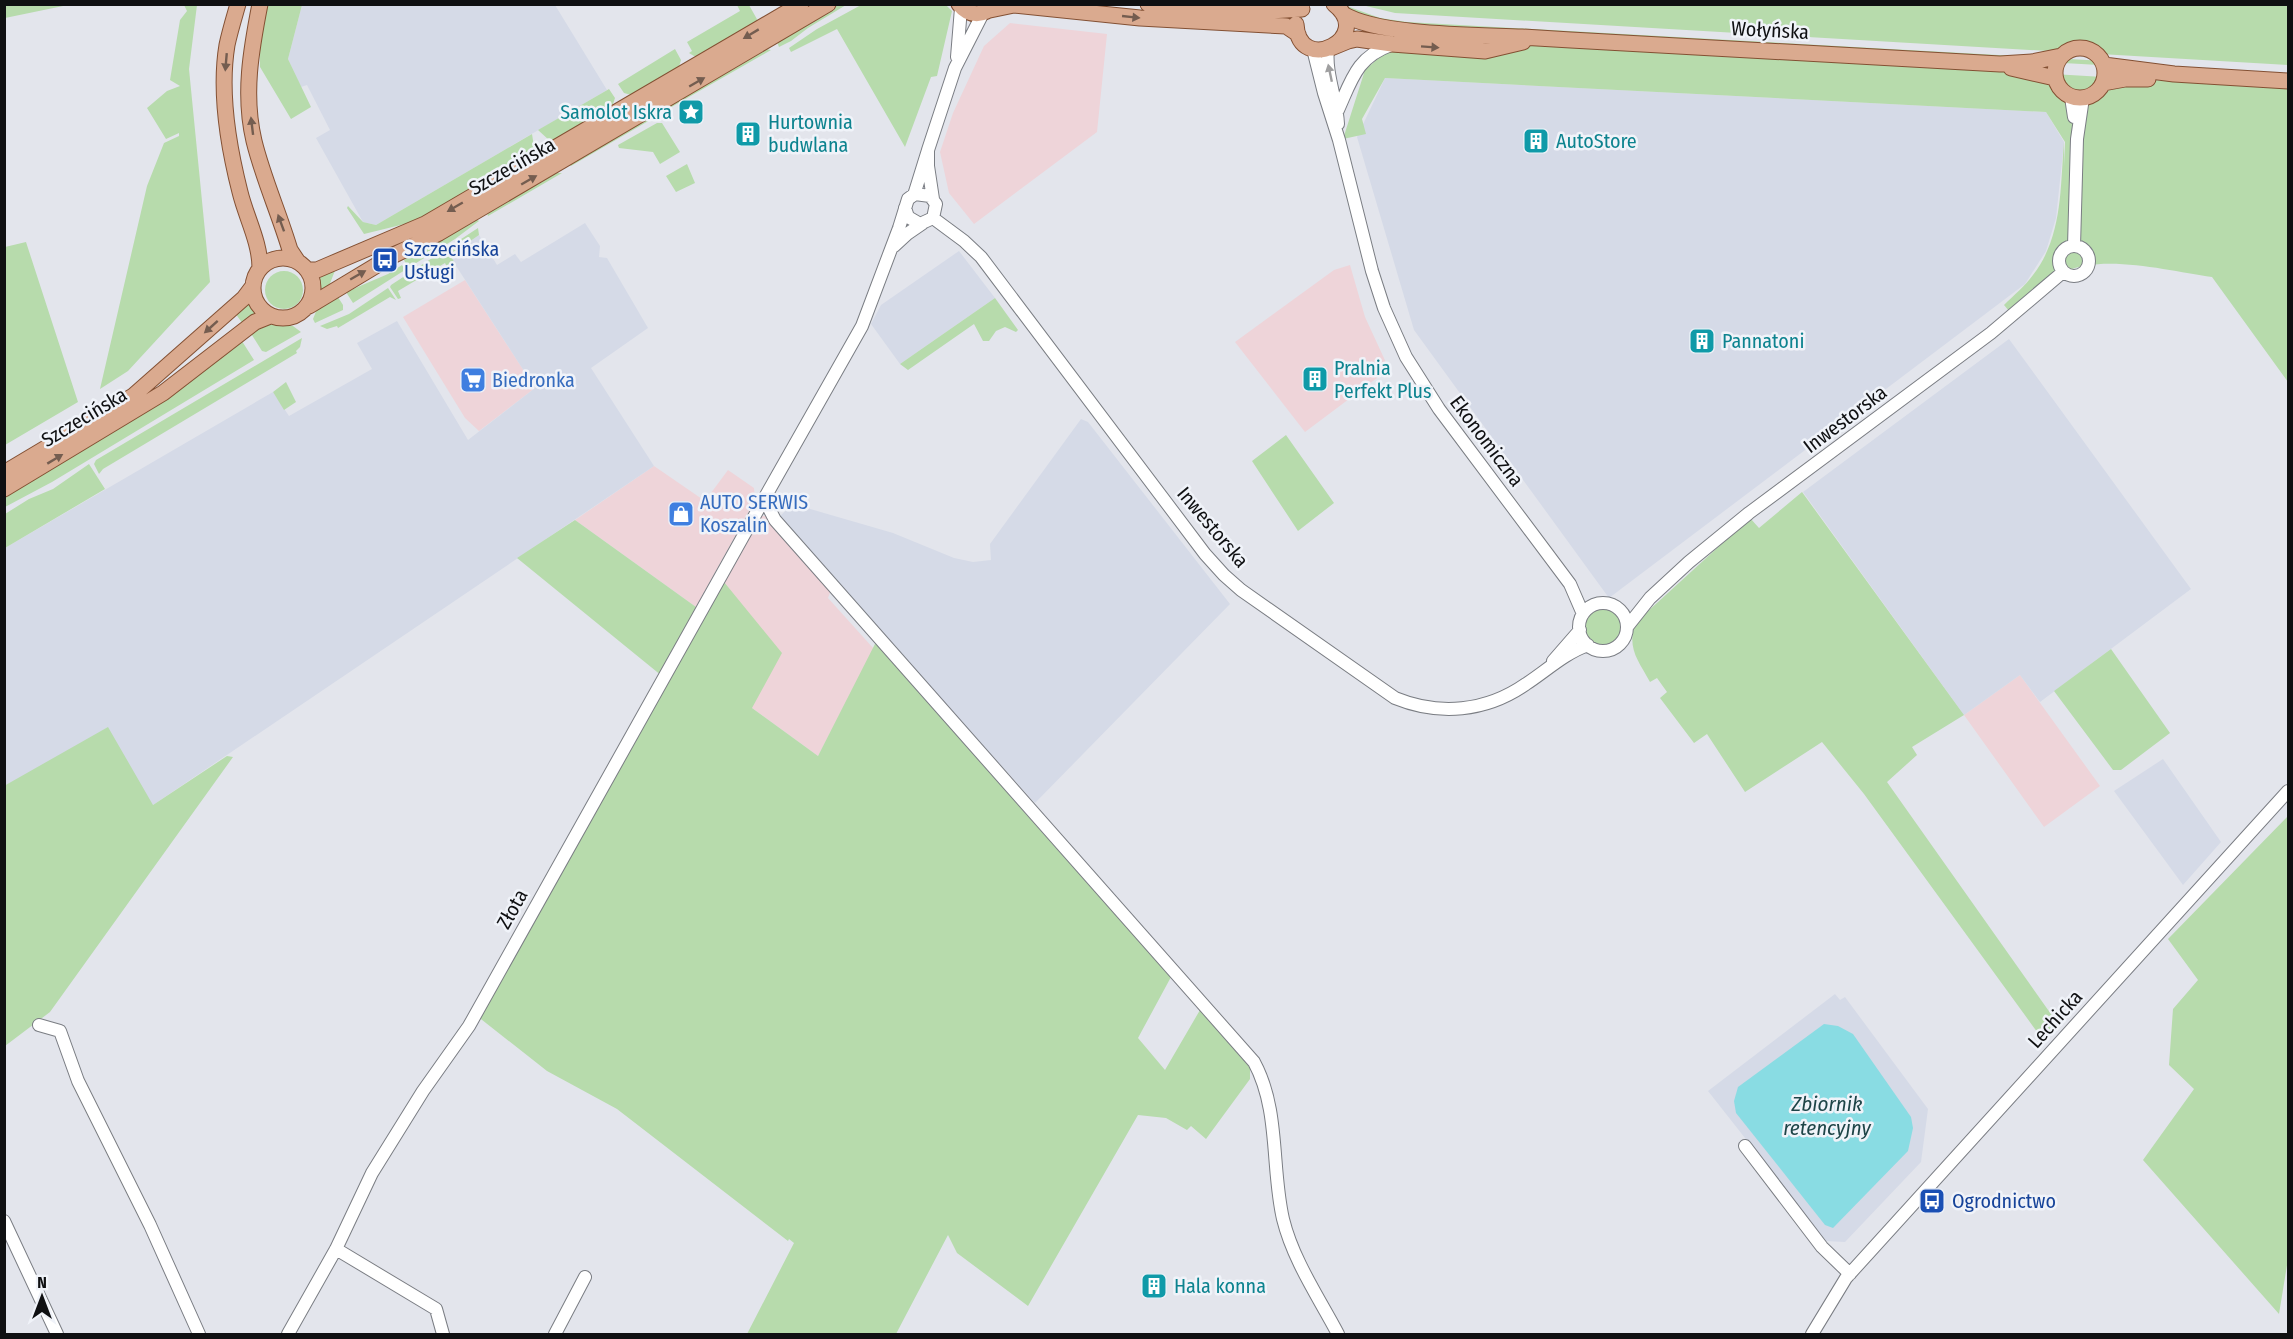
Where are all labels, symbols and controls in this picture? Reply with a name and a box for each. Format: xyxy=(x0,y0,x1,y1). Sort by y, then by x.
one-way arrow xyxy=(1122,12,1141,22)
street label: Wołyńska xyxy=(1730,16,1810,44)
one-way arrow xyxy=(743,29,759,40)
one-way arrow xyxy=(1420,42,1439,52)
one-way arrow xyxy=(221,52,231,71)
one-way arrow xyxy=(1325,64,1335,83)
one-way arrow xyxy=(689,76,705,87)
place icon: Samolot Iskra xyxy=(676,97,706,127)
place label: Samolot Iskra xyxy=(560,100,672,124)
place label: Hurtownia budwlana xyxy=(768,110,853,157)
one-way arrow xyxy=(247,117,257,136)
building icon: Hurtownia budwlana xyxy=(733,119,763,149)
building icon: AutoStore xyxy=(1521,126,1551,156)
place label: AutoStore xyxy=(1556,129,1637,153)
street label: Szczecińska xyxy=(465,132,559,200)
one-way arrow xyxy=(521,175,538,185)
one-way arrow xyxy=(447,201,463,212)
one-way arrow xyxy=(276,214,286,232)
place label: Szczecińska Usługi xyxy=(404,237,499,284)
bus stop icon: Szczecińska Usługi xyxy=(370,245,400,275)
one-way arrow xyxy=(350,270,367,280)
one-way arrow xyxy=(204,320,219,333)
building icon: Pannatoni xyxy=(1687,326,1717,356)
place label: Pannatoni xyxy=(1722,329,1804,353)
place label: Pralnia Perfekt Plus xyxy=(1334,356,1432,403)
building icon: Pralnia Perfekt Plus xyxy=(1300,364,1330,394)
supermarket icon: Biedronka xyxy=(458,365,488,395)
place label: Biedronka xyxy=(492,368,575,392)
street label: Inwestorska xyxy=(1799,380,1891,458)
street label: Szczecińska xyxy=(37,382,131,452)
street label: Ekonomiczna xyxy=(1445,391,1529,491)
one-way arrow xyxy=(47,454,64,464)
street label: Inwestorska xyxy=(1172,482,1254,572)
place label: AUTO SERWIS Koszalin xyxy=(700,490,808,537)
shop icon: AUTO SERWIS Koszalin xyxy=(666,499,696,529)
street label: Złota xyxy=(491,885,533,933)
street label: Lechicka xyxy=(2023,985,2087,1053)
water label: Zbiornik retencyjny xyxy=(1783,1091,1872,1141)
bus stop icon: Ogrodnictwo xyxy=(1917,1186,1947,1216)
place label: Ogrodnictwo xyxy=(1952,1189,2056,1213)
north arrow xyxy=(12,1267,72,1327)
building icon: Hala konna xyxy=(1139,1271,1169,1301)
text: N xyxy=(37,1273,47,1292)
place label: Hala konna xyxy=(1174,1274,1266,1298)

